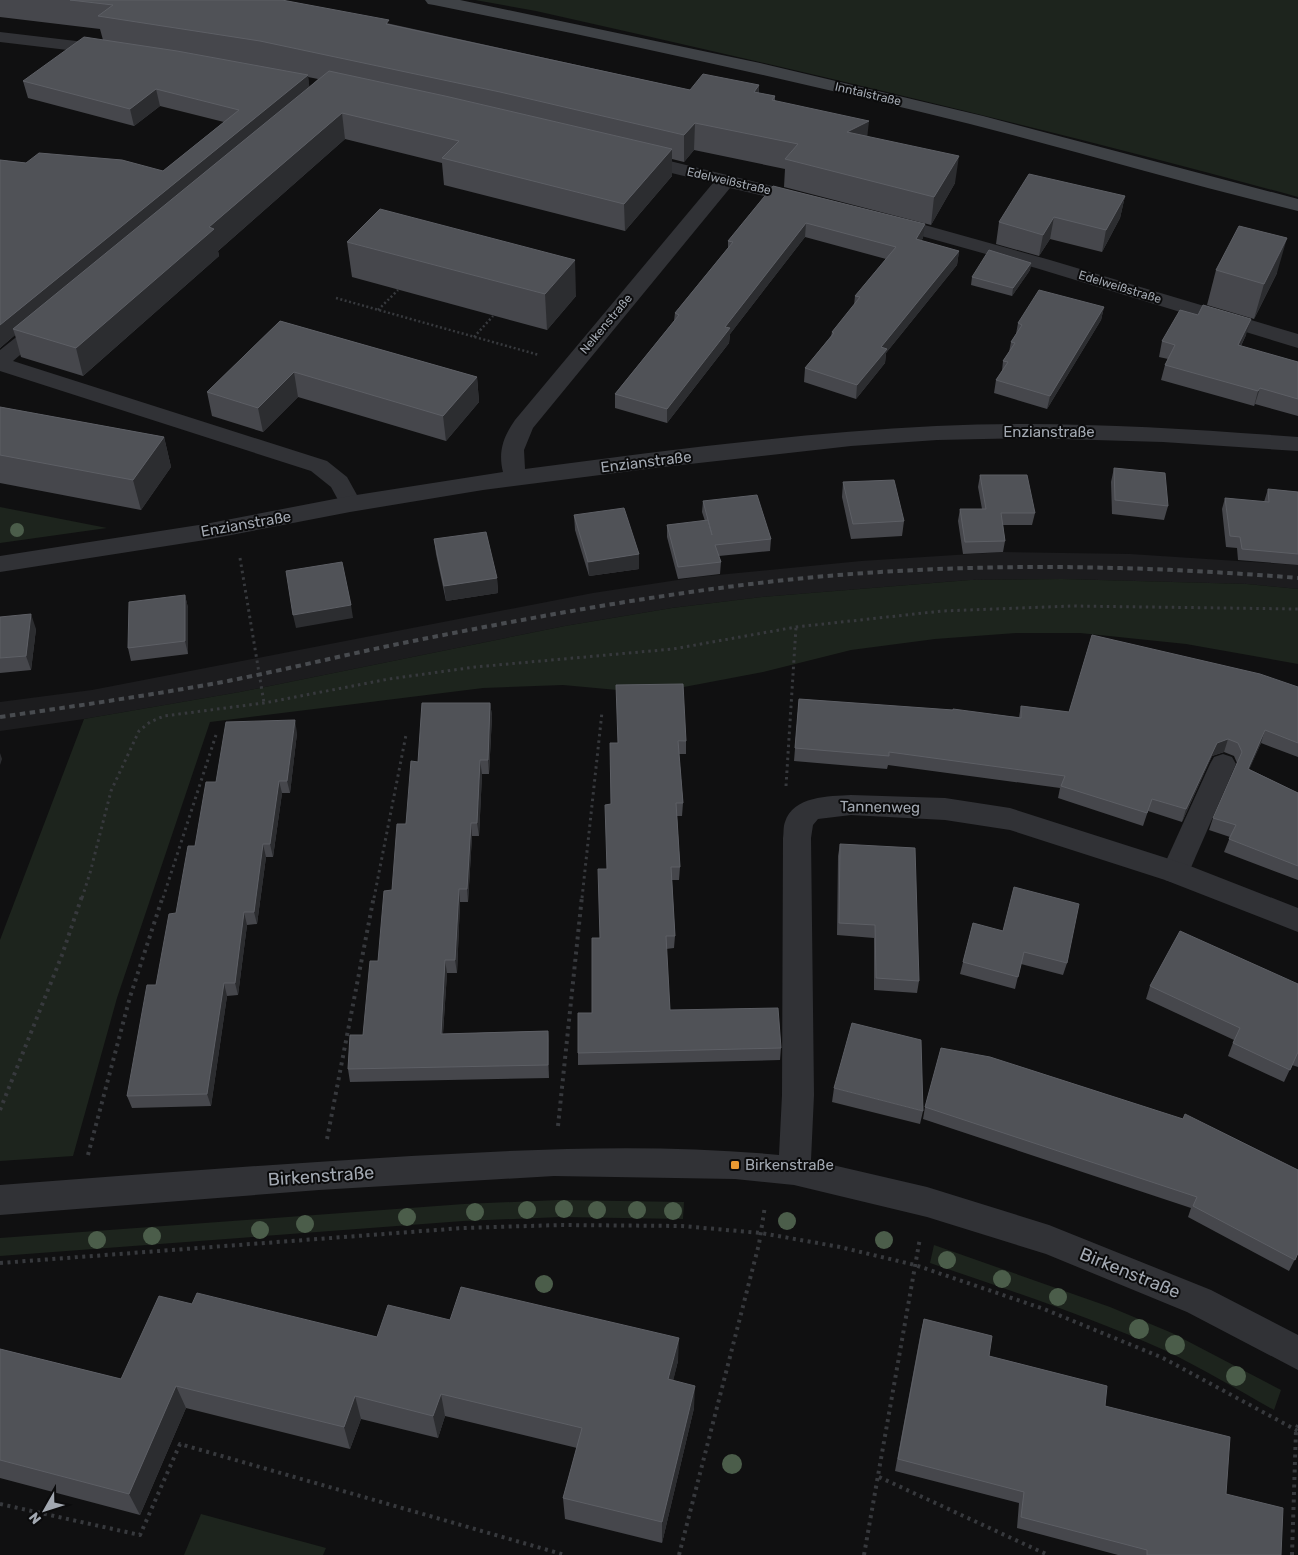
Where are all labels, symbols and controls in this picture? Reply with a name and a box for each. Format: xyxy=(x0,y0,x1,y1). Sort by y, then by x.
street label: Inntalstraße xyxy=(833,80,903,108)
street label: Edelweißstraße xyxy=(686,165,773,198)
street label: Edelweißstraße xyxy=(1077,268,1163,306)
street label: Nelkenstraße xyxy=(577,291,635,357)
street label: Enzianstraße xyxy=(1003,423,1095,441)
street label: Enzianstraße xyxy=(600,447,692,477)
street label: Enzianstraße xyxy=(199,507,293,541)
street label: Tannenweg xyxy=(840,797,920,817)
place label: Birkenstraße xyxy=(745,1156,834,1174)
marker: Birkenstraße xyxy=(729,1159,741,1171)
street label: Birkenstraße xyxy=(267,1161,375,1191)
street label: Birkenstraße xyxy=(1076,1243,1184,1303)
north arrow xyxy=(20,1485,70,1535)
text: N xyxy=(26,1509,45,1527)

